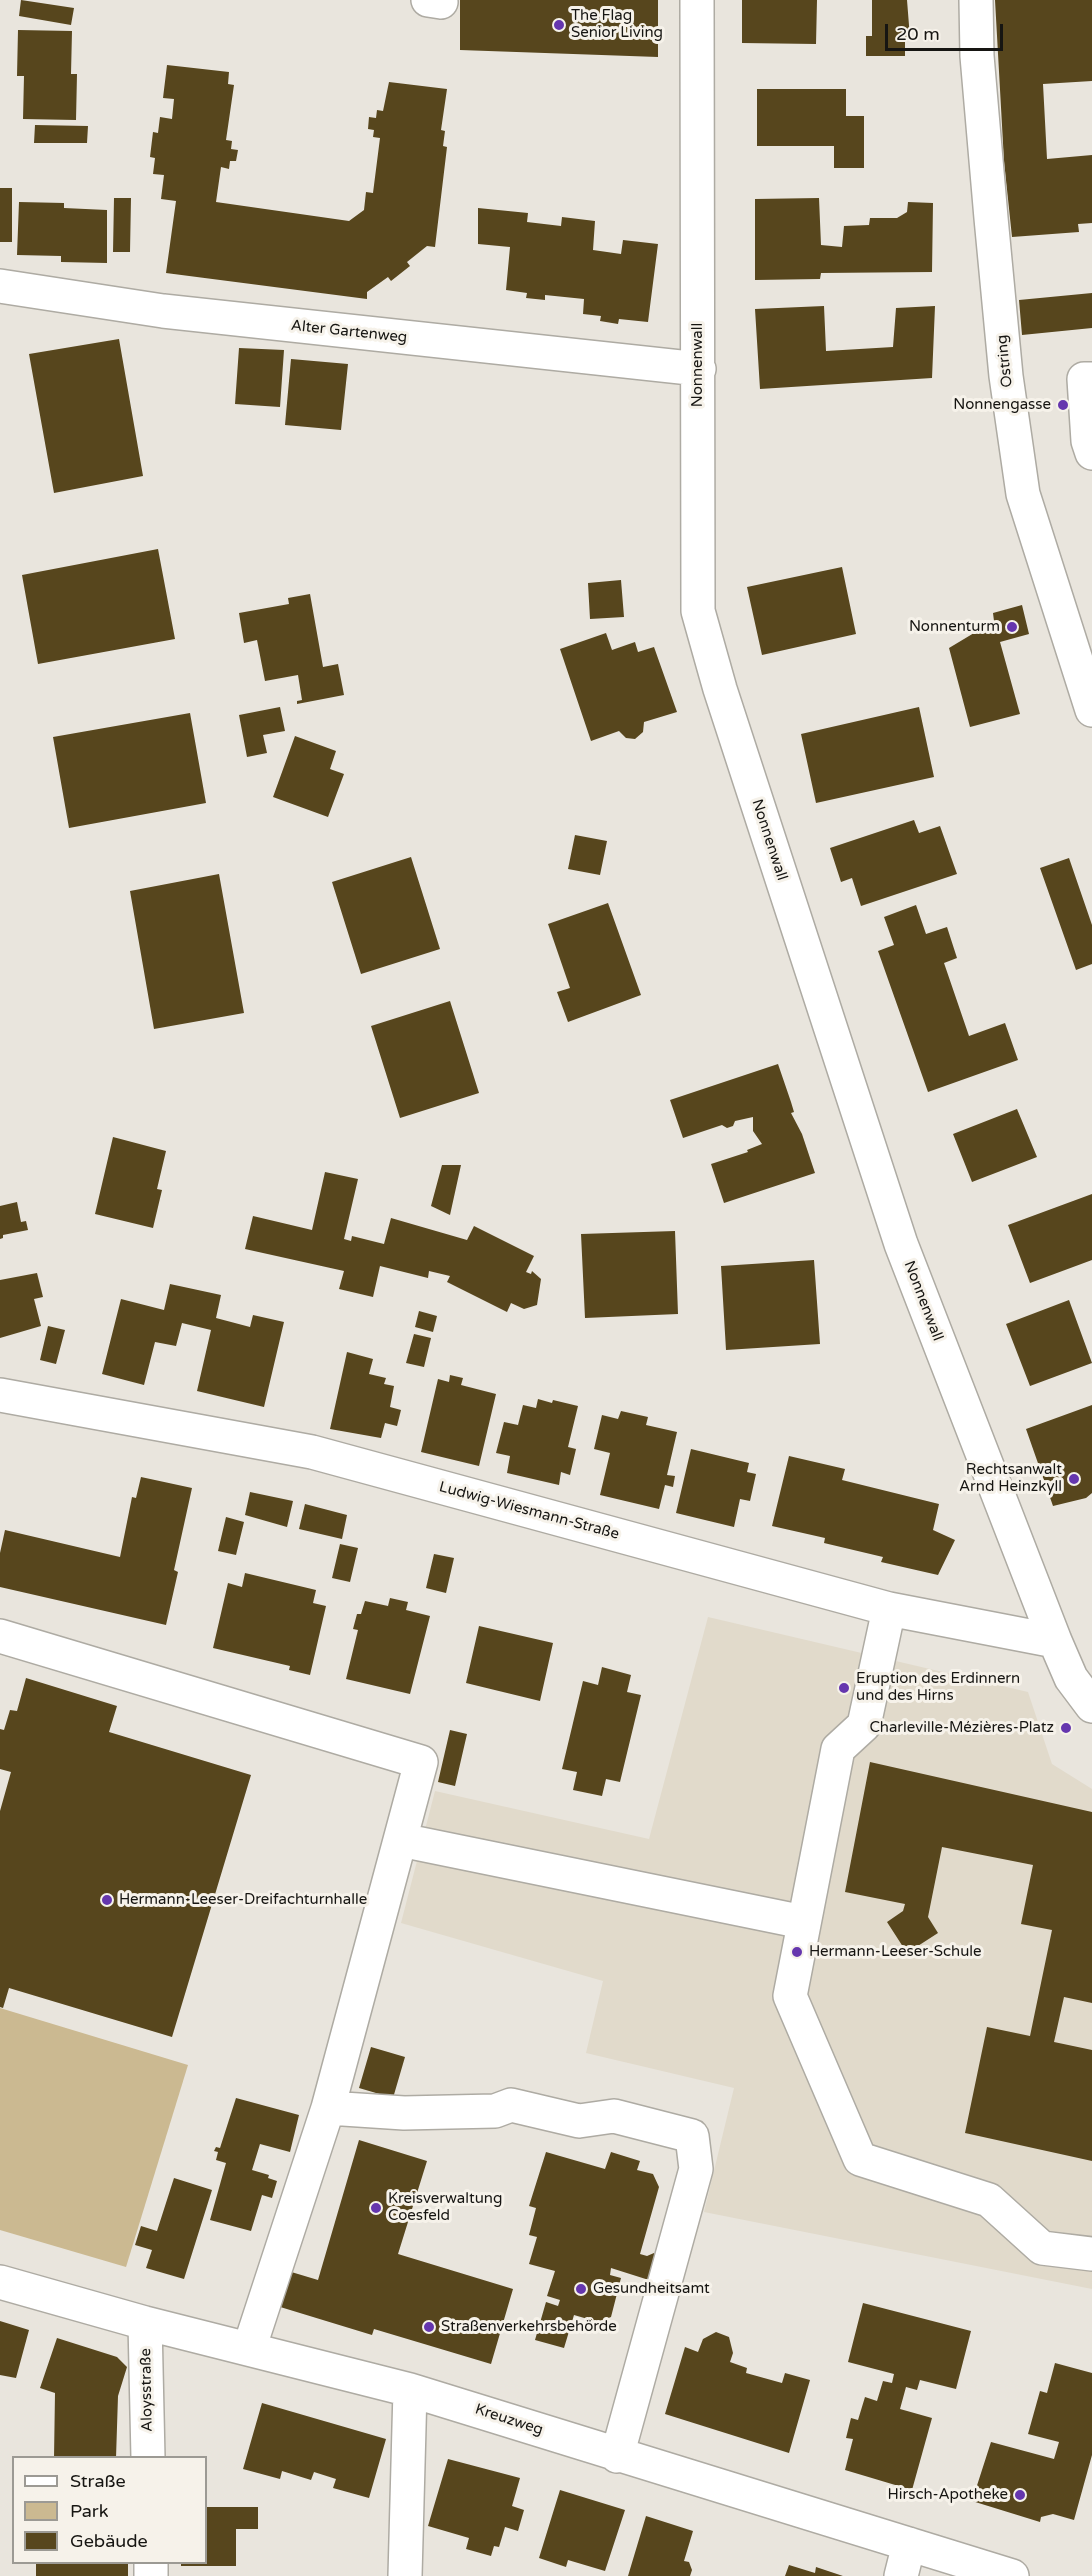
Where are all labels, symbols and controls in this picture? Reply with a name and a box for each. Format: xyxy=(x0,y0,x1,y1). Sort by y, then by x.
place label: The Flag Senior Living xyxy=(571,7,663,42)
scale bar xyxy=(888,12,1006,50)
marker: The Flag Senior Living xyxy=(552,18,566,32)
text: 20 m xyxy=(896,23,940,45)
street label: Alter Gartenweg xyxy=(290,317,408,347)
street label: Nonnenwall xyxy=(689,323,707,407)
street label: Ostring xyxy=(993,334,1017,388)
place label: Nonnengasse xyxy=(953,396,1051,414)
marker: Nonnengasse xyxy=(1056,398,1070,412)
place label: Nonnenturm xyxy=(909,618,1000,636)
marker: Nonnenturm xyxy=(1005,620,1019,634)
street label: Nonnenwall xyxy=(747,797,791,883)
street label: Nonnenwall xyxy=(899,1258,947,1344)
place label: Rechtsanwalt Arnd Heinzkyll xyxy=(959,1461,1062,1496)
marker: Rechtsanwalt Arnd Heinzkyll xyxy=(1067,1472,1081,1486)
street label: Ludwig-Wiesmann-Straße xyxy=(437,1478,621,1544)
place label: Eruption des Erdinnern und des Hirns xyxy=(856,1670,1020,1705)
marker: Eruption des Erdinnern und des Hirns xyxy=(837,1681,851,1695)
place label: Charleville-Mézières-Platz xyxy=(869,1719,1054,1737)
marker: Charleville-Mézières-Platz xyxy=(1059,1721,1073,1735)
place label: Hermann-Leeser-Dreifachturnhalle xyxy=(119,1891,367,1909)
marker: Hermann-Leeser-Dreifachturnhalle xyxy=(100,1893,114,1907)
place label: Hermann-Leeser-Schule xyxy=(809,1943,981,1961)
marker: Hermann-Leeser-Schule xyxy=(790,1945,804,1959)
place label: Kreisverwaltung Coesfeld xyxy=(388,2190,502,2225)
marker: Kreisverwaltung Coesfeld xyxy=(369,2201,383,2215)
place label: Gesundheitsamt xyxy=(593,2280,710,2298)
marker: Gesundheitsamt xyxy=(574,2282,588,2296)
place label: Straßenverkehrsbehörde xyxy=(441,2318,617,2336)
marker: Straßenverkehrsbehörde xyxy=(422,2320,436,2334)
street label: Aloysstraße xyxy=(137,2348,157,2432)
street label: Kreuzweg xyxy=(473,2401,545,2439)
legend xyxy=(12,2456,207,2564)
text: Straße xyxy=(70,2470,126,2492)
place label: Hirsch-Apotheke xyxy=(888,2486,1008,2504)
marker: Hirsch-Apotheke xyxy=(1013,2488,1027,2502)
text: Park xyxy=(70,2500,108,2522)
text: Gebäude xyxy=(70,2530,148,2552)

